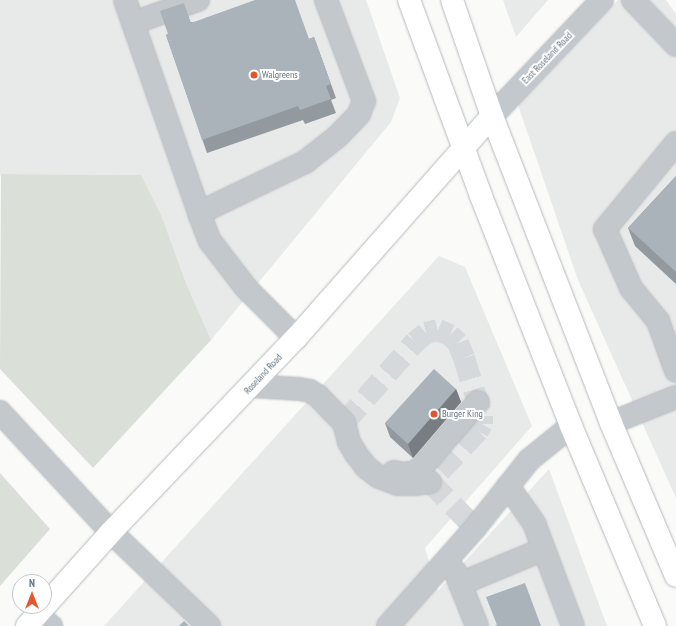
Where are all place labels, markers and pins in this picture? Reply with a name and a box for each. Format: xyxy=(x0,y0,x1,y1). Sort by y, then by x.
place label: Walgreens xyxy=(262,69,298,81)
marker: Walgreens xyxy=(249,70,259,80)
place label: Burger King xyxy=(442,408,483,420)
marker: Burger King xyxy=(429,409,439,419)

